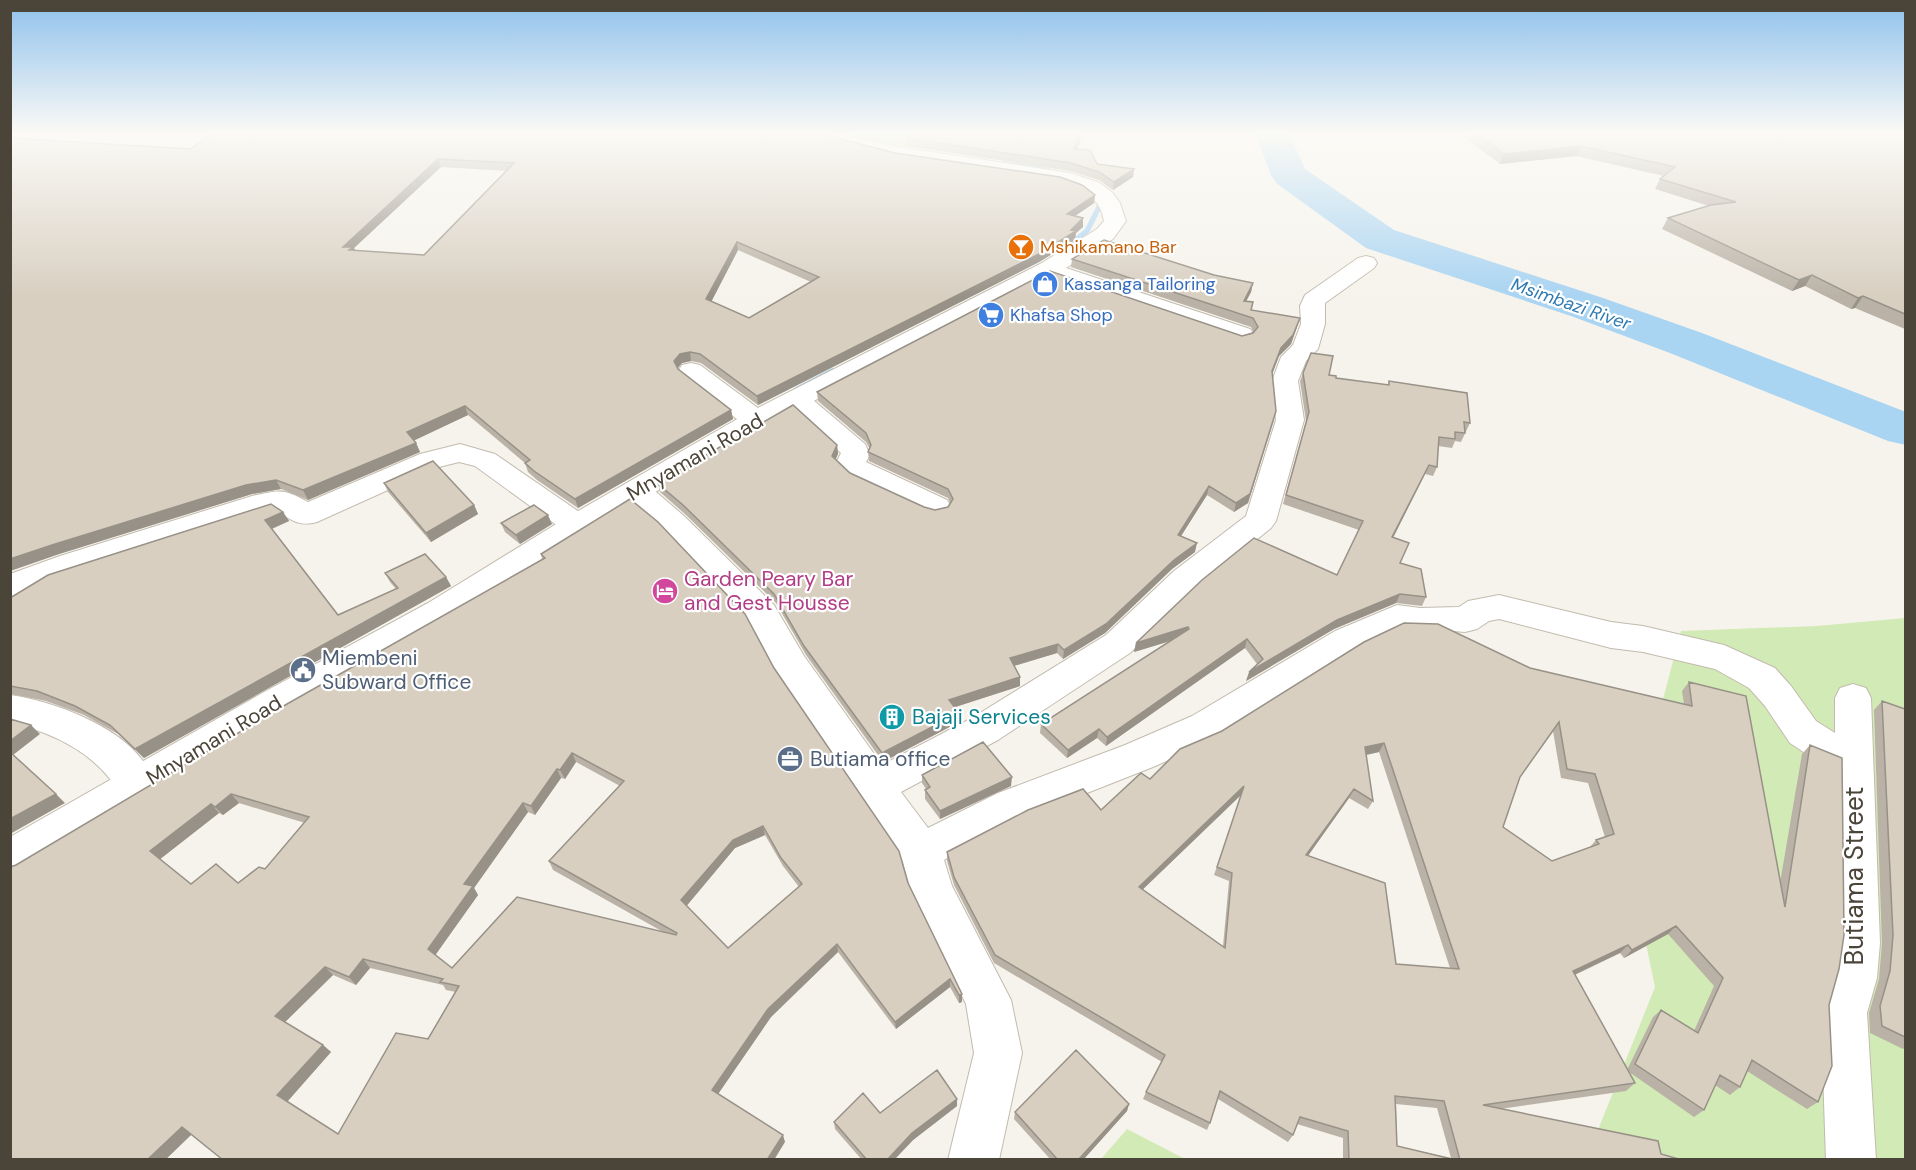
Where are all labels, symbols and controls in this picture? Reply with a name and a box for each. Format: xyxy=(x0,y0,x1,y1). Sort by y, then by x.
bar icon: Mshikamano Bar xyxy=(1006,232,1036,262)
place label: Mshikamano Bar xyxy=(1040,235,1177,259)
shop icon: Kassanga Tailoring xyxy=(1030,269,1060,299)
place label: Kassanga Tailoring xyxy=(1064,272,1216,296)
water label: Msimbazi River xyxy=(1508,272,1635,336)
supermarket icon: Khafsa Shop xyxy=(976,300,1006,330)
place label: Khafsa Shop xyxy=(1010,303,1113,327)
street label: Mnyamani Road xyxy=(622,406,768,508)
place label: Garden Peary Bar and Gest Housse xyxy=(684,565,853,617)
hotel icon: Garden Peary Bar and Gest Housse xyxy=(650,576,680,606)
place label: Miembeni Subward Office xyxy=(322,644,471,696)
public building icon: Miembeni Subward Office xyxy=(288,655,318,685)
street label: Mnyamani Road xyxy=(141,688,287,792)
building icon: Bajaji Services xyxy=(877,702,907,732)
place label: Bajaji Services xyxy=(912,703,1051,731)
office icon: Butiama office xyxy=(775,744,805,774)
place label: Butiama office xyxy=(810,745,951,773)
street label: Butiama Street xyxy=(1837,786,1871,966)

